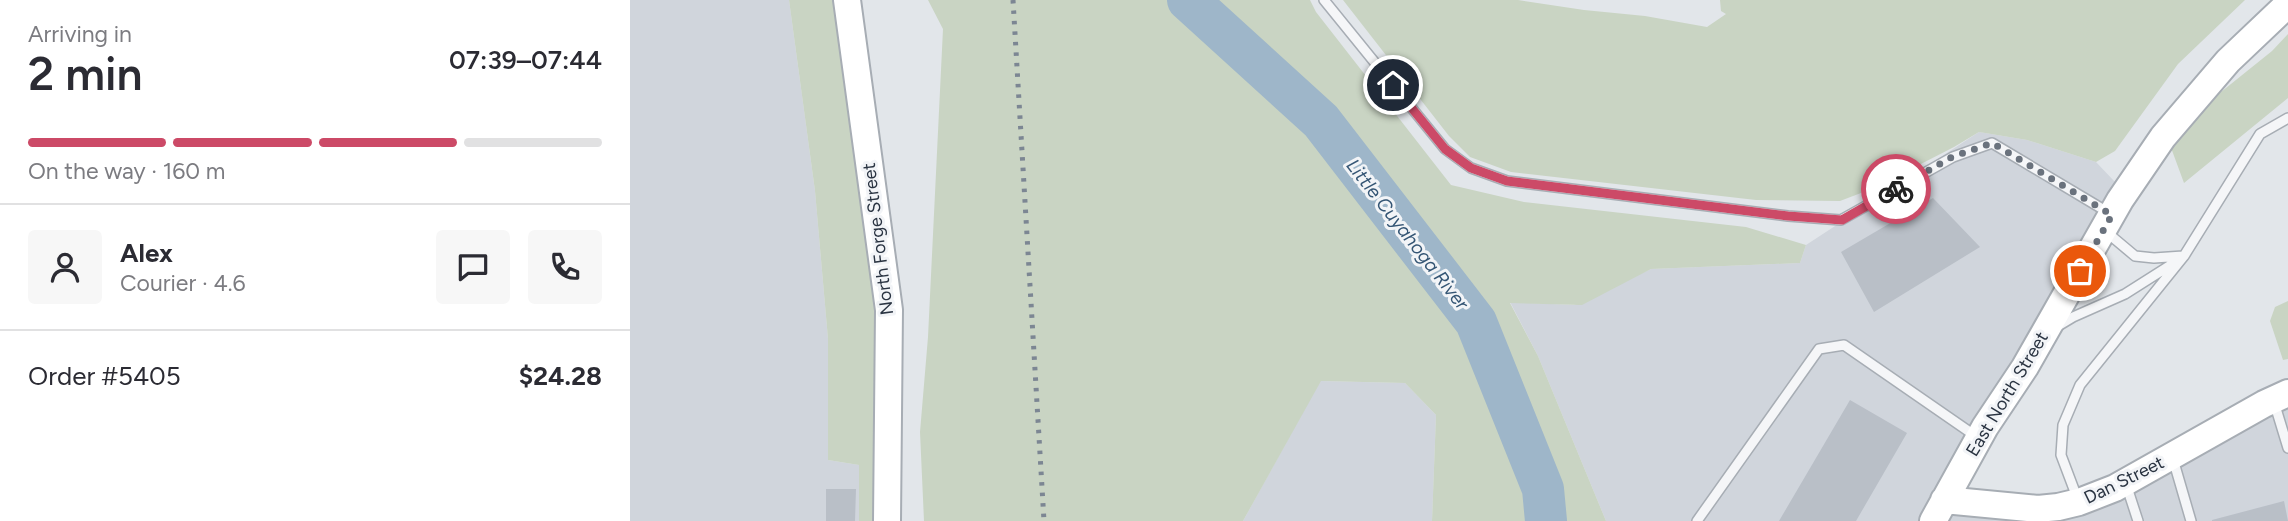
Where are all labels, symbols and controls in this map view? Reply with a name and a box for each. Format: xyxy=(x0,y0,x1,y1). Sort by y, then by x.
text: Arriving in xyxy=(28,20,132,48)
text: 07:39–07:44 xyxy=(449,44,602,76)
text: 2 min xyxy=(28,46,143,102)
pin xyxy=(1363,55,1423,115)
icon: home xyxy=(1374,66,1412,104)
water label: Little Cuyahoga River xyxy=(1342,154,1474,315)
courier xyxy=(1861,154,1931,224)
text: On the way · 160 m xyxy=(28,157,225,185)
street label: North Forge Street xyxy=(858,161,898,316)
icon: bike xyxy=(1877,170,1915,208)
button: person xyxy=(28,230,102,304)
button: chat xyxy=(436,230,510,304)
button: phone xyxy=(528,230,602,304)
text: Alex xyxy=(120,237,173,269)
pin xyxy=(2050,241,2110,301)
icon: bag xyxy=(2061,252,2099,290)
text: Courier · 4.6 xyxy=(120,269,246,297)
street label: East North Street xyxy=(1961,327,2053,460)
text: Order #5405 xyxy=(28,360,181,392)
text: $24.28 xyxy=(519,360,602,392)
street label: Dan Street xyxy=(2080,451,2168,509)

